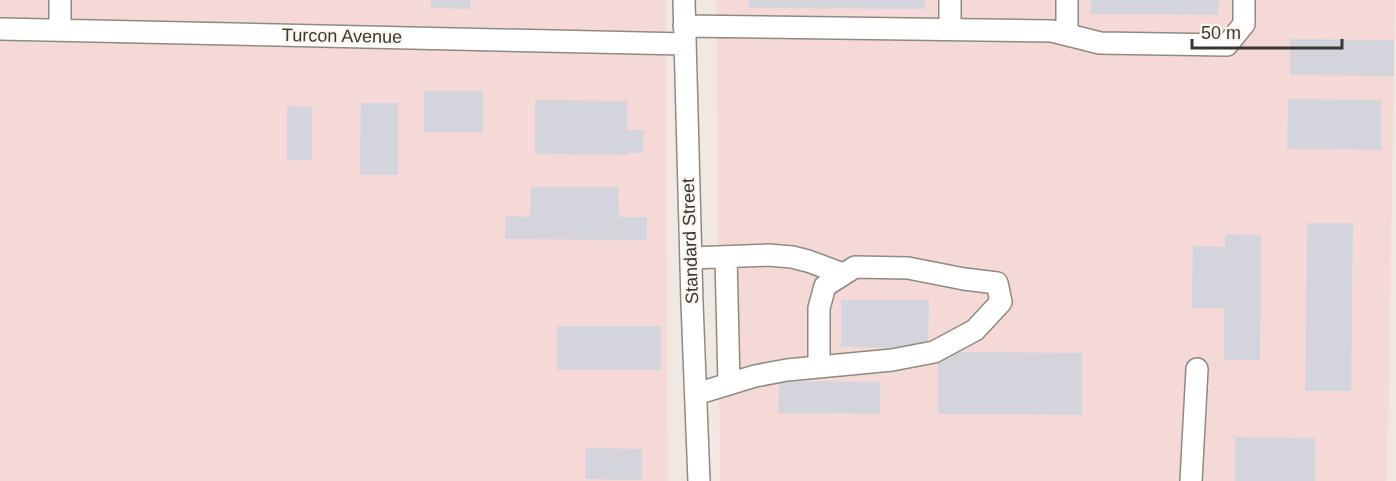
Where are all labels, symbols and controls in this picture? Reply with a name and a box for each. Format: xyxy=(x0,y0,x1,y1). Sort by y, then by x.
scale bar xyxy=(1192,12,1342,50)
text: 50 m xyxy=(1201,23,1241,43)
street label: Turcon Avenue xyxy=(282,25,402,47)
street label: Standard Street xyxy=(678,178,702,304)

